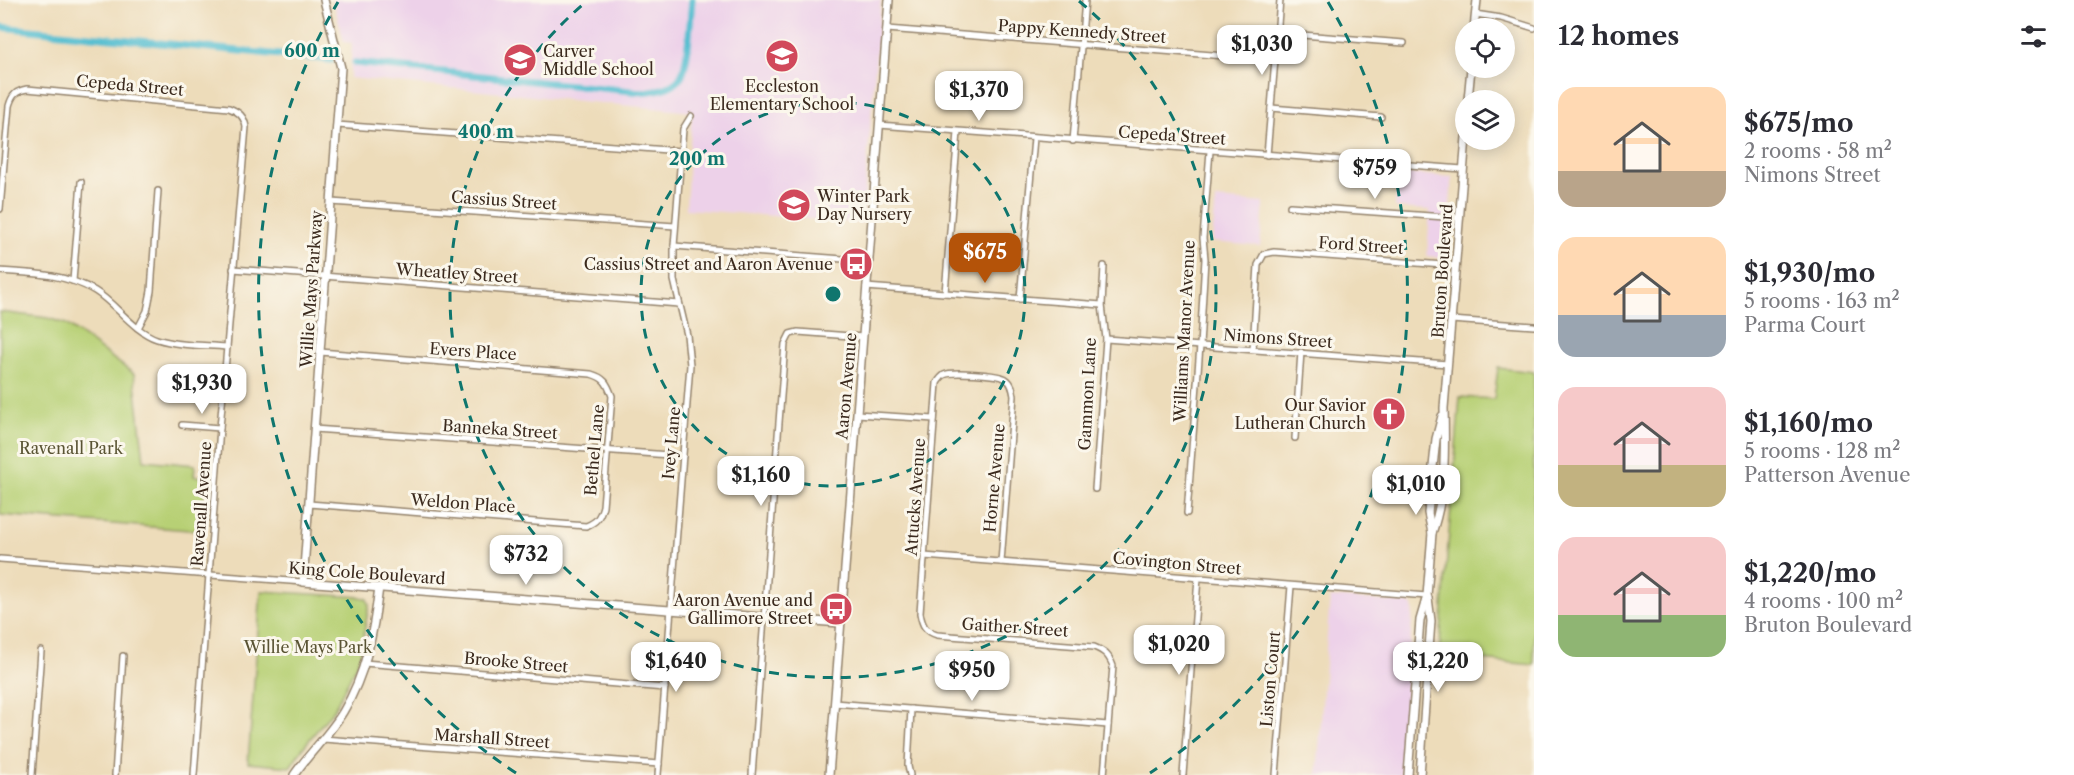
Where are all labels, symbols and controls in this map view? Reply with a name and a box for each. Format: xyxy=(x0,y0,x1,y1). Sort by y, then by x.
street label: Pappy Kennedy Street xyxy=(997,15,1167,47)
map controls xyxy=(1455,18,1515,150)
button: locate xyxy=(1455,18,1515,78)
text: 12 homes xyxy=(1558,20,1679,52)
icon: filters xyxy=(2017,20,2050,53)
pin: $1,030 xyxy=(1213,25,1311,76)
text: $1,030 xyxy=(1231,32,1293,56)
school or university icon: Eccleston Elementary School xyxy=(764,38,800,74)
text: 600 m xyxy=(284,40,340,62)
place label: Carver Middle School xyxy=(543,41,654,79)
school or university icon: Carver Middle School xyxy=(502,42,538,78)
street label: Cepeda Street xyxy=(75,70,185,100)
pin: $1,370 xyxy=(930,71,1028,122)
place label: Eccleston Elementary School xyxy=(710,76,854,114)
text: $1,370 xyxy=(949,78,1009,102)
button: layers xyxy=(1455,90,1515,150)
text: $675/mo xyxy=(1744,107,1854,139)
icon: home xyxy=(1606,111,1678,183)
text: 400 m xyxy=(458,121,514,143)
street label: Cepeda Street xyxy=(1118,121,1227,149)
text: 2 rooms · 58 m² xyxy=(1744,139,1892,163)
text: 200 m xyxy=(669,148,725,170)
pin: $759 xyxy=(1339,149,1411,200)
text: $759 xyxy=(1353,156,1397,180)
text: Nimons Street xyxy=(1744,163,1881,187)
street label: Cassius Street xyxy=(450,186,558,214)
place label: Winter Park Day Nursery xyxy=(816,186,913,224)
school or university icon: Winter Park Day Nursery xyxy=(776,187,812,223)
street label: Bruton Boulevard xyxy=(1427,203,1457,339)
street label: Willie Mays Parkway xyxy=(295,208,327,370)
street label: Ford Street xyxy=(1318,232,1405,258)
pin: $675 xyxy=(949,233,1021,284)
street label: Williams Manor Avenue xyxy=(1169,239,1199,424)
text: $675 xyxy=(963,240,1007,264)
bus stop icon: Cassius Street and Aaron Avenue xyxy=(838,246,874,282)
place label: Cassius Street and Aaron Avenue xyxy=(584,254,833,274)
text: $1,930/mo xyxy=(1744,257,1875,289)
street label: Wheatley Street xyxy=(394,259,519,287)
icon: home xyxy=(1606,261,1678,333)
centre of rings xyxy=(823,284,843,304)
text: 5 rooms · 163 m² xyxy=(1744,289,1900,313)
text: Parma Court xyxy=(1744,313,1866,337)
street label: Nimons Street xyxy=(1223,324,1334,352)
street label: Aaron Avenue xyxy=(831,332,861,441)
street label: Gammon Lane xyxy=(1074,337,1100,451)
street label: Evers Place xyxy=(429,338,517,364)
pin: $1,930 xyxy=(153,364,251,415)
text: $1,930 xyxy=(171,371,233,395)
place label: Our Savior Lutheran Church xyxy=(1234,395,1366,433)
church icon: Our Savior Lutheran Church xyxy=(1371,396,1407,432)
street label: Bethel Lane xyxy=(580,403,608,497)
street label: Ivey Lane xyxy=(658,406,684,480)
text: $1,160/mo xyxy=(1744,407,1873,439)
icon: home xyxy=(1606,411,1678,483)
street label: Banneka Street xyxy=(442,415,559,443)
street label: Horne Avenue xyxy=(979,423,1009,533)
street label: Attucks Avenue xyxy=(901,437,929,558)
park label: Ravenall Park xyxy=(19,438,124,458)
text: 5 rooms · 128 m² xyxy=(1744,439,1900,463)
street label: Ravenall Avenue xyxy=(187,441,215,567)
pin: $1,160 xyxy=(712,456,810,507)
text: $1,160 xyxy=(731,463,791,487)
text: Patterson Avenue xyxy=(1744,463,1910,487)
pin: $1,010 xyxy=(1367,465,1465,516)
text: $1,010 xyxy=(1386,472,1446,496)
street label: Weldon Place xyxy=(409,489,516,517)
pin: $732 xyxy=(490,535,562,586)
text: $732 xyxy=(504,542,548,566)
street label: Covington Street xyxy=(1112,547,1242,579)
text: $1,220/mo xyxy=(1744,557,1876,589)
street label: King Cole Boulevard xyxy=(288,558,446,588)
icon: home xyxy=(1606,561,1678,633)
text: 4 rooms · 100 m² xyxy=(1744,589,1903,613)
place label: Aaron Avenue and Gallimore Street xyxy=(672,590,813,628)
bus stop icon: Aaron Avenue and Gallimore Street xyxy=(818,591,854,627)
street label: Gaither Street xyxy=(961,613,1069,641)
text: Bruton Boulevard xyxy=(1744,613,1912,637)
pin: $1,020 xyxy=(1130,625,1228,676)
street label: Liston Court xyxy=(1256,630,1284,728)
text: $1,020 xyxy=(1148,632,1210,656)
park label: Willie Mays Park xyxy=(243,637,373,657)
pin: $1,640 xyxy=(627,642,725,693)
pin: $1,220 xyxy=(1389,642,1487,693)
street label: Brooke Street xyxy=(463,647,569,677)
text: $1,640 xyxy=(645,649,707,673)
text: $1,220 xyxy=(1407,649,1469,673)
pin: $950 xyxy=(936,651,1008,702)
text: $950 xyxy=(949,658,995,682)
street label: Marshall Street xyxy=(434,724,551,752)

